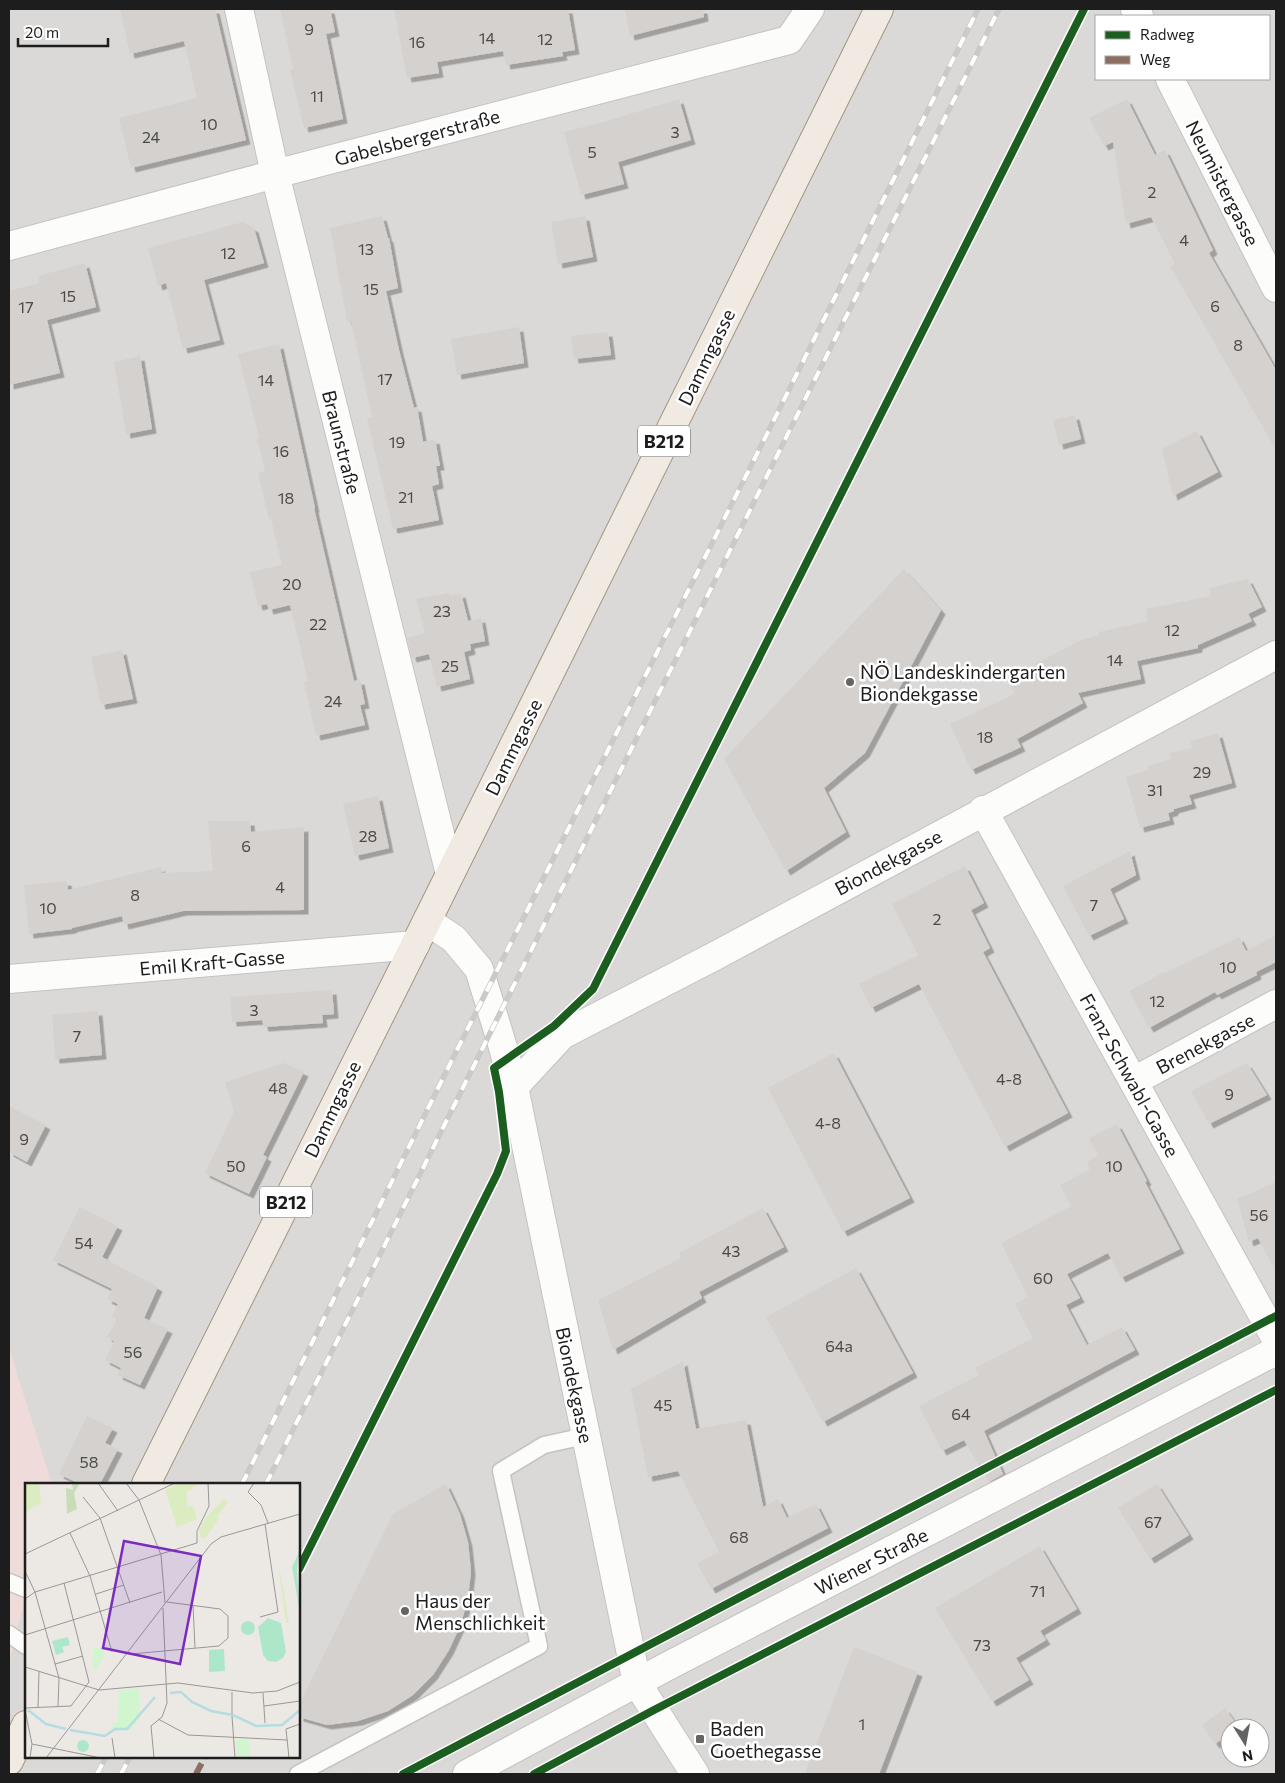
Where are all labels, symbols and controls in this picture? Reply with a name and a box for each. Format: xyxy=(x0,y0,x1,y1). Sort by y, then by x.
scale bar xyxy=(18,15,108,47)
legend xyxy=(1095,15,1270,80)
house number: 9 xyxy=(304,19,314,38)
text: 20 m xyxy=(25,23,59,41)
text: Radweg xyxy=(1140,25,1194,43)
house number: 14 xyxy=(479,28,496,47)
house number: 12 xyxy=(537,29,553,48)
house number: 16 xyxy=(409,32,425,51)
text: Weg xyxy=(1140,50,1170,68)
house number: 11 xyxy=(310,86,324,105)
street label: Gabelsbergerstraße xyxy=(332,104,502,170)
house number: 10 xyxy=(200,114,218,133)
street label: Neumistergasse xyxy=(1182,116,1264,250)
house number: 3 xyxy=(670,122,680,141)
house number: 24 xyxy=(142,127,160,146)
house number: 5 xyxy=(587,142,597,161)
house number: 2 xyxy=(1148,182,1157,201)
house number: 4 xyxy=(1179,230,1189,249)
house number: 13 xyxy=(358,239,374,258)
house number: 12 xyxy=(220,243,236,262)
house number: 15 xyxy=(363,279,379,298)
house number: 15 xyxy=(60,286,76,305)
house number: 6 xyxy=(1210,296,1220,315)
house number: 17 xyxy=(18,297,34,316)
street label: Dammgasse xyxy=(673,305,739,409)
house number: 8 xyxy=(1233,335,1243,354)
house number: 17 xyxy=(377,369,393,388)
house number: 14 xyxy=(258,370,275,389)
street label: Braunstraße xyxy=(318,388,366,496)
road number: B212 xyxy=(638,426,690,456)
house number: 19 xyxy=(389,432,405,451)
house number: 16 xyxy=(273,441,289,460)
house number: 21 xyxy=(398,487,414,506)
house number: 18 xyxy=(278,488,294,507)
house number: 20 xyxy=(282,574,302,593)
house number: 23 xyxy=(433,601,451,620)
house number: 22 xyxy=(309,614,327,633)
house number: 12 xyxy=(1164,620,1180,639)
house number: 14 xyxy=(1107,650,1124,669)
house number: 25 xyxy=(441,656,459,675)
place label: NÖ Landeskindergarten Biondekgasse xyxy=(860,660,1066,705)
marker: NÖ Landeskindergarten Biondekgasse xyxy=(844,676,856,688)
house number: 24 xyxy=(324,691,342,710)
street label: Dammgasse xyxy=(480,695,546,799)
house number: 18 xyxy=(977,727,993,746)
house number: 29 xyxy=(1193,762,1211,781)
house number: 31 xyxy=(1147,780,1163,799)
street label: Biondekgasse xyxy=(830,824,946,900)
house number: 28 xyxy=(359,826,377,845)
house number: 6 xyxy=(241,836,251,855)
house number: 4 xyxy=(275,877,285,896)
house number: 8 xyxy=(130,885,140,904)
house number: 7 xyxy=(1090,895,1098,914)
house number: 10 xyxy=(39,898,57,917)
house number: 2 xyxy=(933,909,942,928)
street label: Emil Kraft-Gasse xyxy=(138,944,286,980)
house number: 10 xyxy=(1219,957,1237,976)
street label: Franz Schwabl-Gasse xyxy=(1075,989,1185,1161)
house number: 12 xyxy=(1149,991,1165,1010)
house number: 3 xyxy=(249,1000,259,1019)
street label: Brenekgasse xyxy=(1152,1007,1258,1079)
house number: 7 xyxy=(73,1026,81,1045)
street label: Dammgasse xyxy=(299,1057,365,1161)
house number: 4-8 xyxy=(996,1069,1022,1088)
house number: 48 xyxy=(268,1078,288,1097)
house number: 9 xyxy=(1224,1084,1234,1103)
house number: 4-8 xyxy=(815,1113,841,1132)
house number: 9 xyxy=(19,1129,29,1148)
house number: 50 xyxy=(226,1156,246,1175)
house number: 10 xyxy=(1105,1156,1123,1175)
road number: B212 xyxy=(260,1186,312,1218)
house number: 56 xyxy=(1250,1205,1268,1224)
house number: 54 xyxy=(75,1233,94,1252)
house number: 43 xyxy=(722,1241,740,1260)
house number: 60 xyxy=(1033,1268,1053,1287)
street label: Biondekgasse xyxy=(551,1325,599,1445)
house number: 64a xyxy=(825,1336,853,1355)
house number: 56 xyxy=(124,1342,142,1361)
house number: 45 xyxy=(654,1395,672,1414)
house number: 64 xyxy=(951,1404,971,1423)
house number: 58 xyxy=(80,1452,98,1471)
inset map xyxy=(25,1483,300,1758)
house number: 67 xyxy=(1144,1512,1162,1531)
street label: Wiener Straße xyxy=(811,1523,931,1599)
house number: 68 xyxy=(729,1527,749,1546)
house number: 71 xyxy=(1030,1581,1046,1600)
place label: Haus der Menschlichkeit xyxy=(415,1589,546,1634)
marker: Haus der Menschlichkeit xyxy=(399,1605,411,1617)
house number: 73 xyxy=(973,1635,991,1654)
house number: 1 xyxy=(859,1714,865,1733)
place label: Baden Goethegasse xyxy=(710,1717,821,1762)
north arrow xyxy=(1220,1718,1270,1768)
marker: Baden Goethegasse xyxy=(694,1733,706,1745)
text: N xyxy=(1241,1747,1254,1766)

